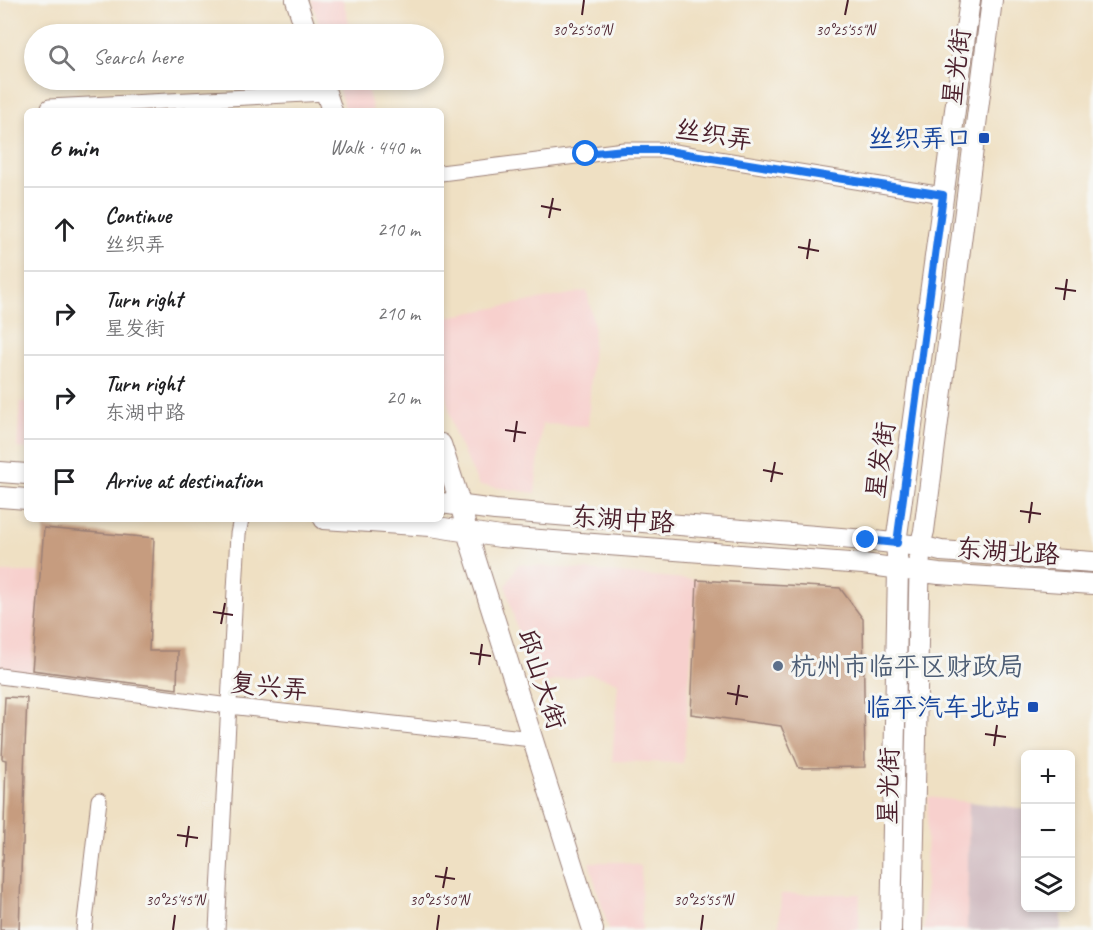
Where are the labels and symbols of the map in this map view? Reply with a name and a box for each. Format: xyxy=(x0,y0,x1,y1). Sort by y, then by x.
text: 30°25'50"N xyxy=(552,21,615,40)
text: 30°25'55"N xyxy=(815,21,878,40)
street label: 星光街 xyxy=(935,26,978,108)
street label: 丝织弄 xyxy=(673,112,755,157)
place label: 丝织弄口 xyxy=(868,122,972,155)
marker: 丝织弄口 xyxy=(977,131,991,145)
route start xyxy=(572,140,598,166)
street label: 星发街 xyxy=(859,419,902,501)
street label: 东湖中路 xyxy=(570,499,676,540)
route end xyxy=(852,526,878,552)
street label: 东湖北路 xyxy=(955,531,1061,572)
street label: 邱山大街 xyxy=(510,625,573,734)
place label: 杭州市临平区财政局 xyxy=(790,650,1024,683)
marker: 杭州市临平区财政局 xyxy=(771,659,785,673)
street label: 复兴弄 xyxy=(228,666,309,707)
place label: 临平汽车北站 xyxy=(865,691,1021,724)
marker: 临平汽车北站 xyxy=(1026,700,1040,714)
street label: 星光街 xyxy=(871,747,906,825)
text: 30°25'45"N xyxy=(145,891,208,910)
text: 30°25'50"N xyxy=(409,891,472,910)
text: 30°25'55"N xyxy=(673,891,736,910)

